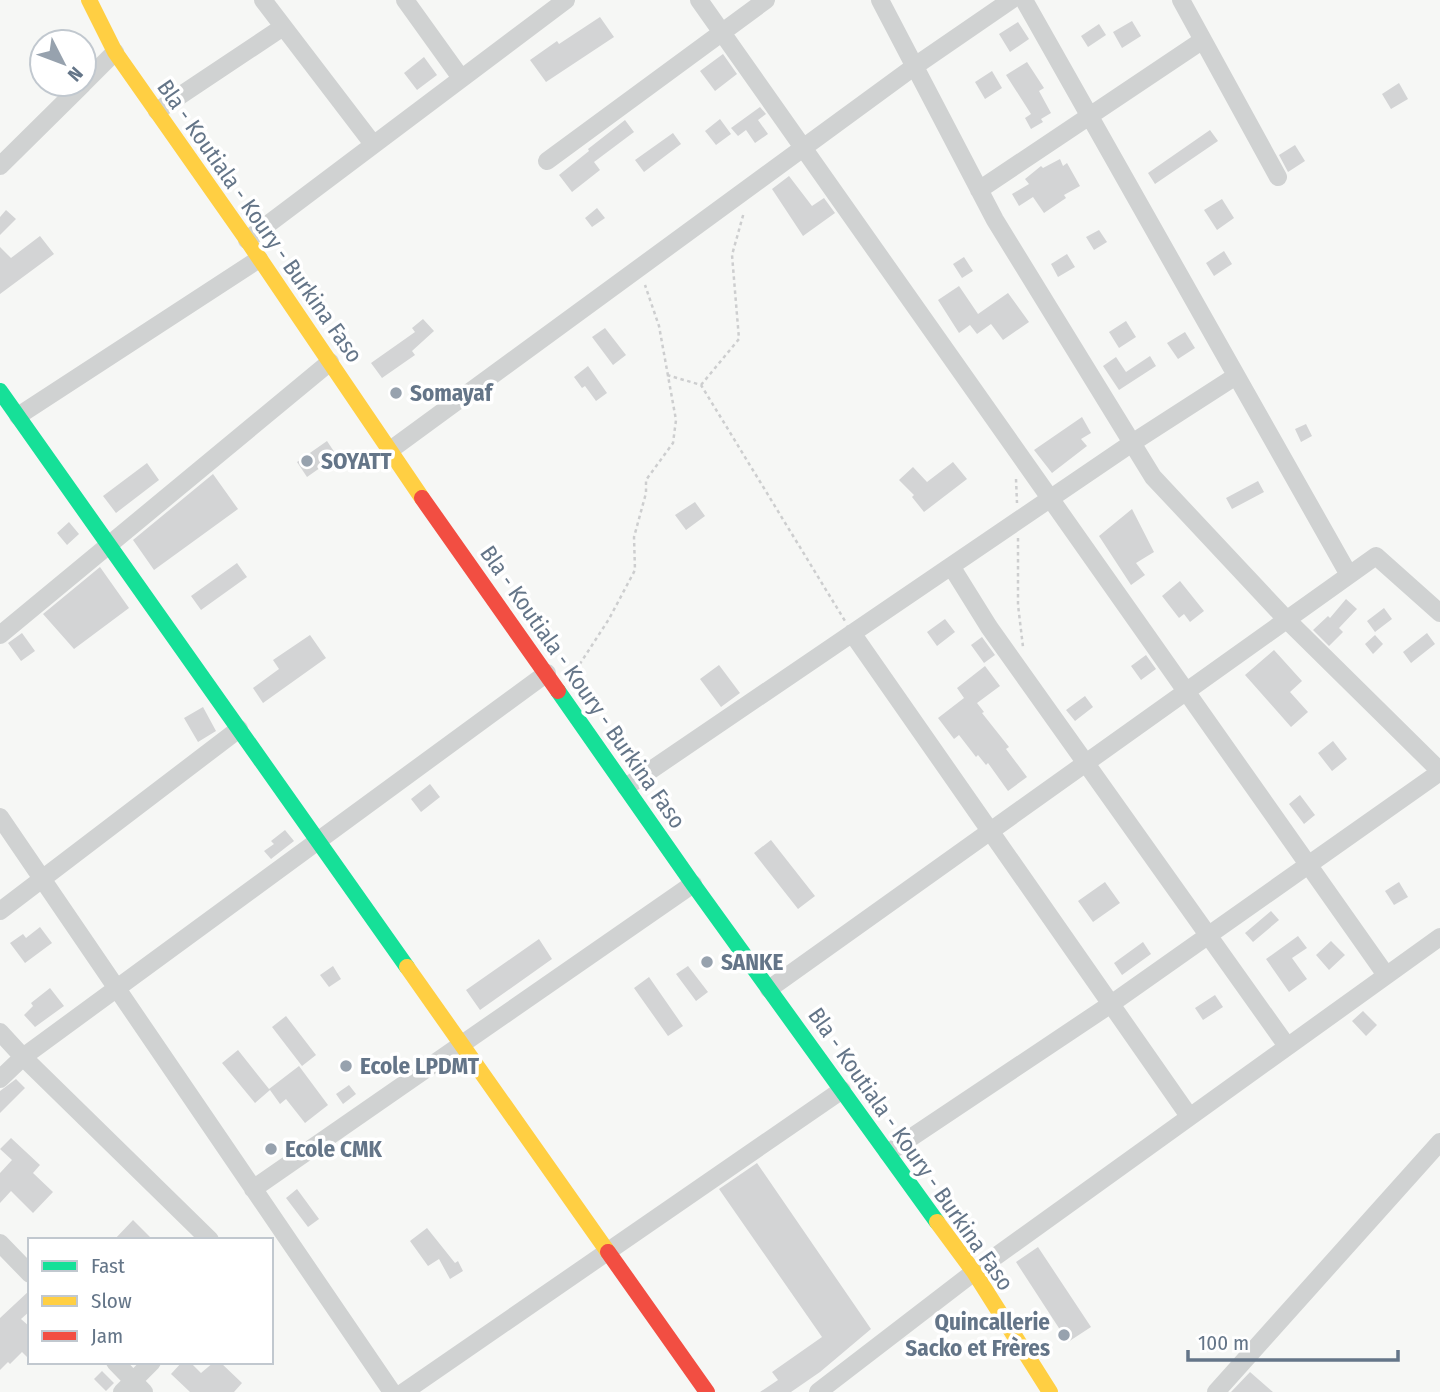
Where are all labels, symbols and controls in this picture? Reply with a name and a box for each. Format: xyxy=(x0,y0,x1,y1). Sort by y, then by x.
north arrow xyxy=(28,28,98,98)
text: N xyxy=(63,62,88,86)
street label: Bla - Koutiala - Koury - Burkina Faso xyxy=(151,74,369,368)
place label: Somayaf xyxy=(410,379,495,407)
marker: Somayaf xyxy=(388,385,404,401)
place label: SOYATT xyxy=(321,447,392,475)
marker: SOYATT xyxy=(299,453,315,469)
street label: Bla - Koutiala - Koury - Burkina Faso xyxy=(474,540,692,834)
place label: SANKE xyxy=(721,948,783,976)
marker: SANKE xyxy=(699,954,715,970)
street label: Bla - Koutiala - Koury - Burkina Faso xyxy=(802,1002,1020,1296)
place label: Ecole LPDMT xyxy=(360,1052,480,1080)
marker: Ecole LPDMT xyxy=(338,1058,354,1074)
place label: Ecole CMK xyxy=(285,1135,382,1163)
marker: Ecole CMK xyxy=(263,1141,279,1157)
legend xyxy=(28,1238,273,1364)
text: Fast xyxy=(91,1253,125,1279)
text: Slow xyxy=(91,1288,132,1314)
place label: Quincallerie Sacko et Frères xyxy=(905,1308,1050,1362)
scale bar xyxy=(1188,1318,1398,1362)
text: Jam xyxy=(91,1323,123,1349)
marker: Quincallerie Sacko et Frères xyxy=(1056,1327,1072,1343)
text: 100 m xyxy=(1198,1330,1249,1356)

